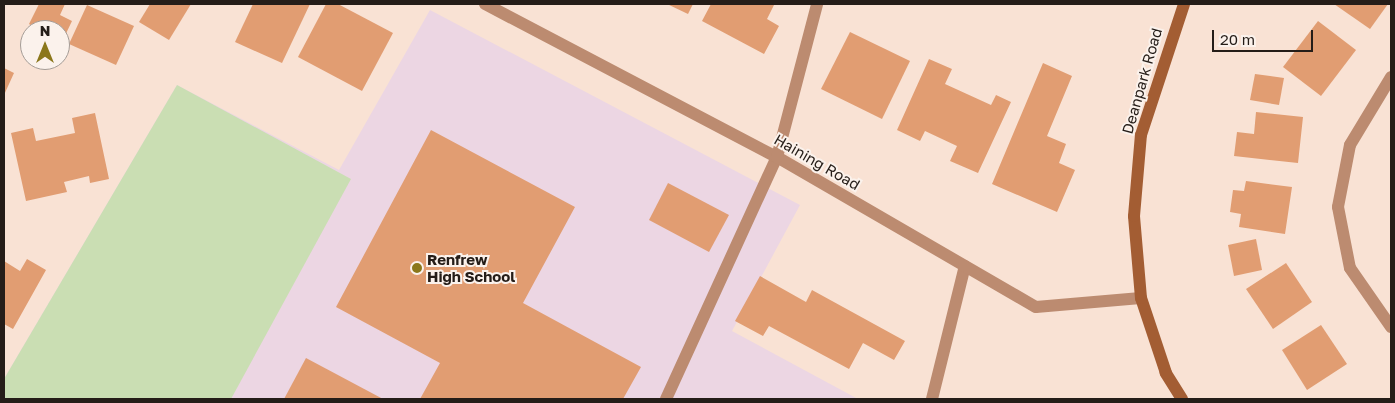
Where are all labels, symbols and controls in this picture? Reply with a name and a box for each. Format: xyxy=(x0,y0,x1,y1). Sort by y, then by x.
north arrow xyxy=(20,20,70,70)
scale bar xyxy=(1215,20,1316,52)
text: N xyxy=(40,22,50,39)
street label: Deanpark Road xyxy=(1118,26,1166,136)
text: 20 m xyxy=(1220,30,1255,48)
street label: Haining Road xyxy=(771,130,863,194)
place label: Renfrew High School xyxy=(427,250,515,285)
marker: Renfrew High School xyxy=(411,262,423,274)

